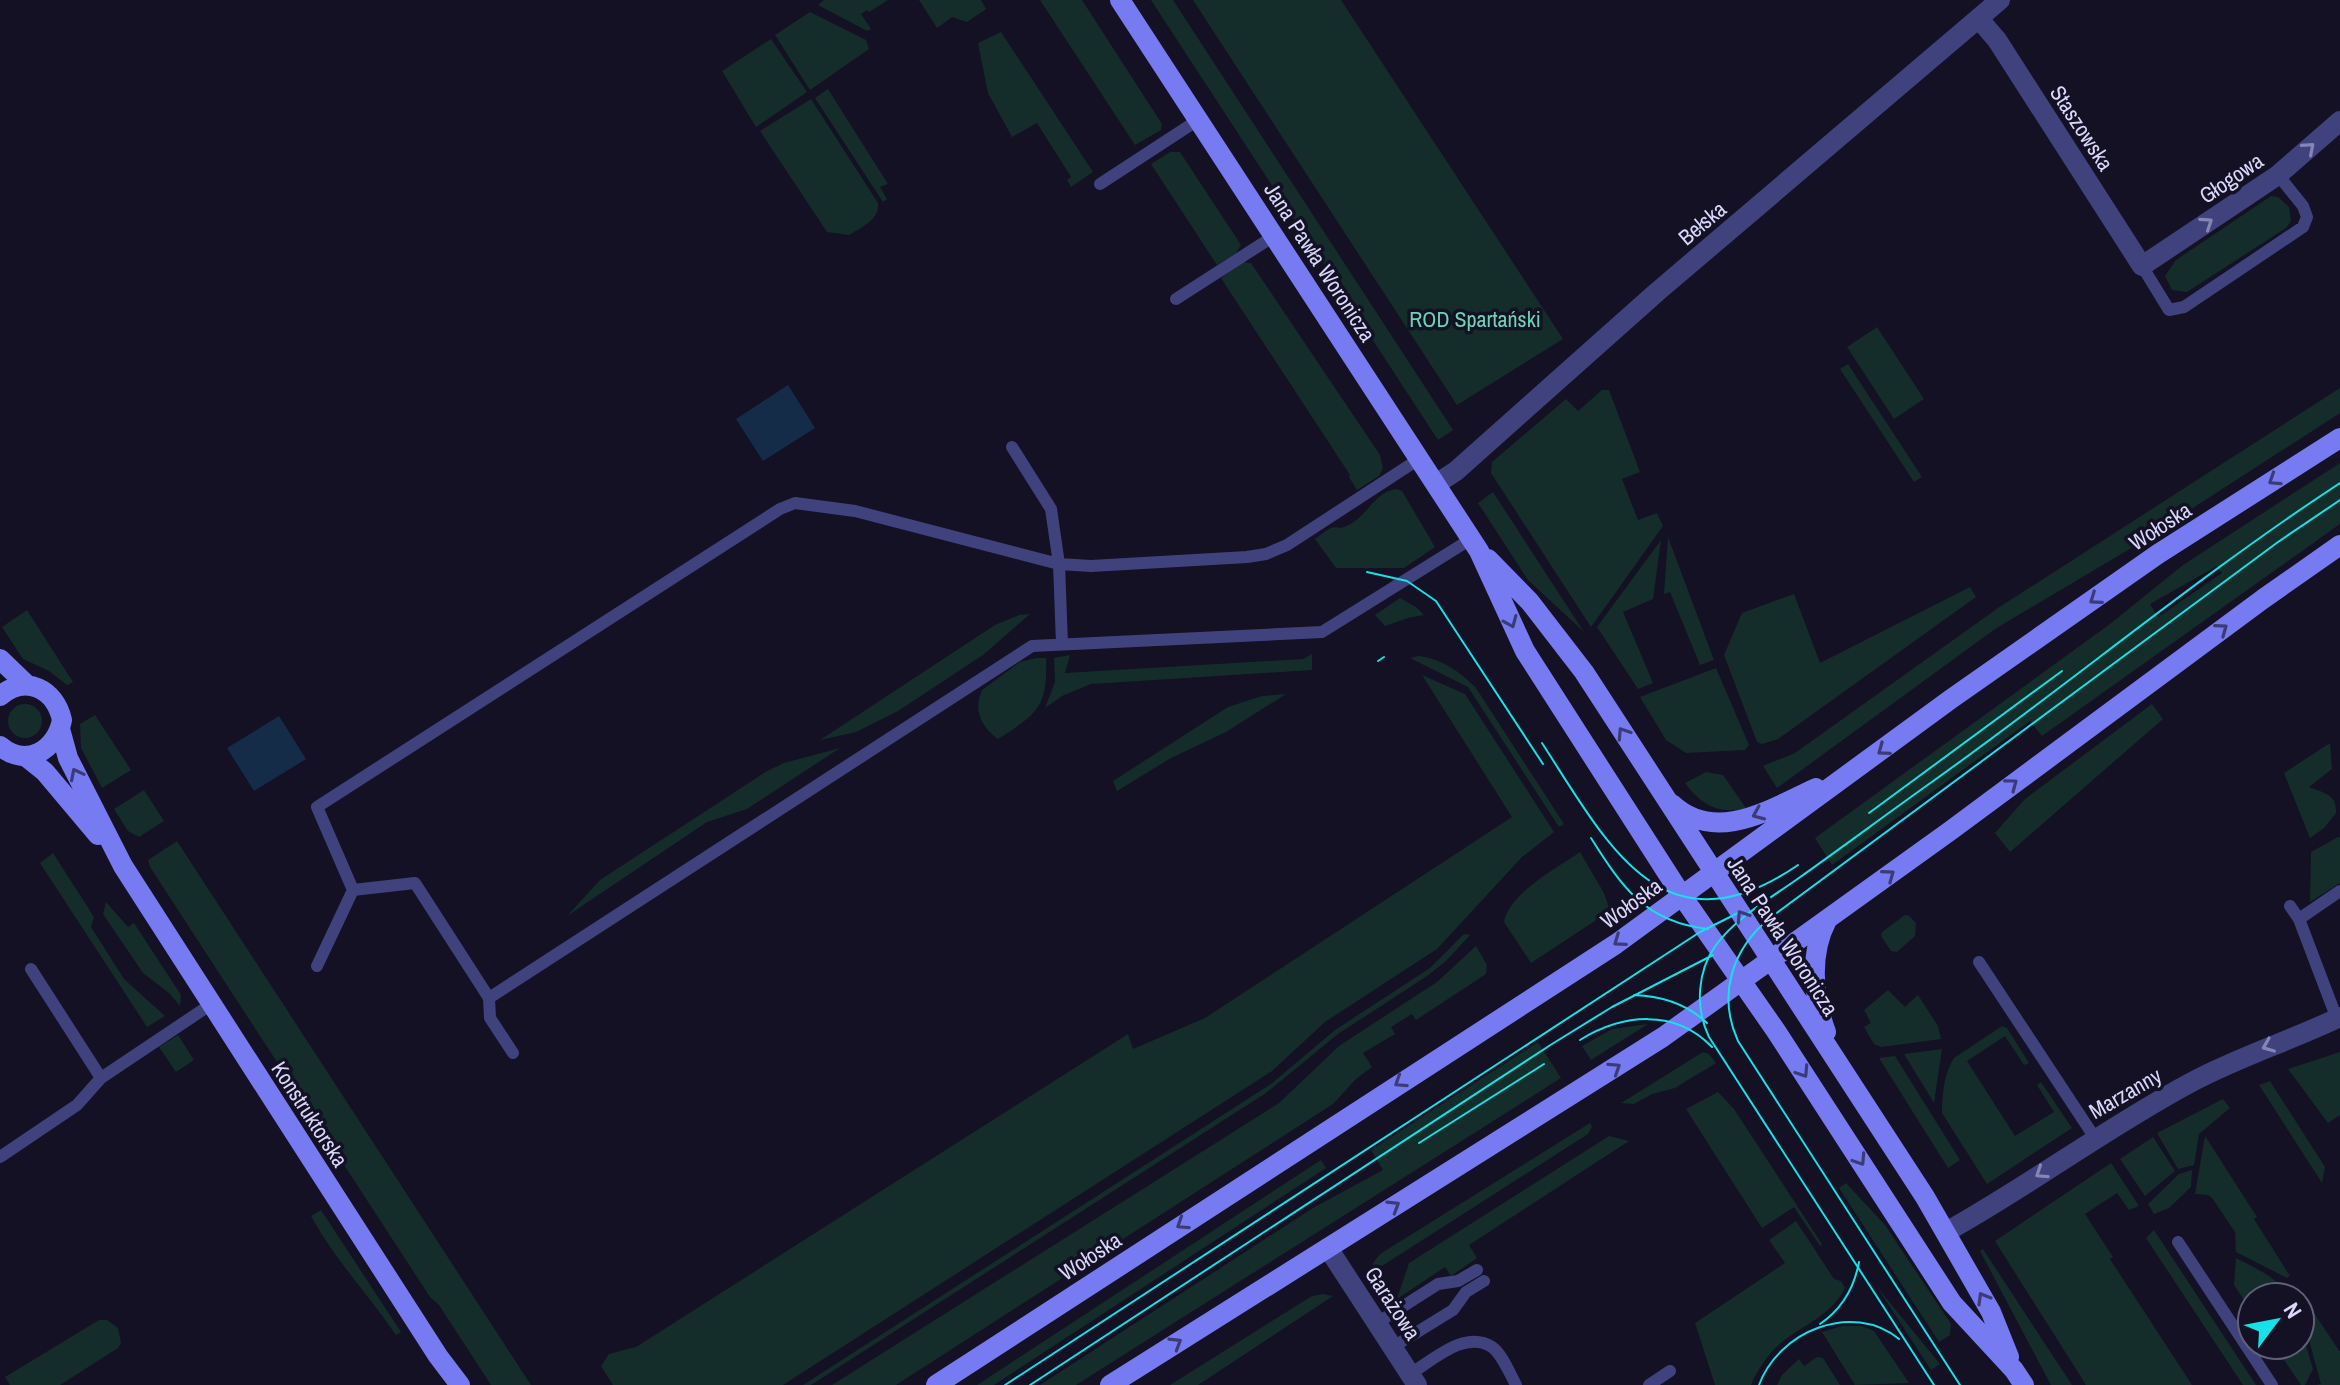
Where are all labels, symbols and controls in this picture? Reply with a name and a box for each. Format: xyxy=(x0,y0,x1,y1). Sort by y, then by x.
street label: Staszowska xyxy=(2043,79,2121,177)
one-way arrow xyxy=(2300,143,2315,158)
street label: Głogowa xyxy=(2193,146,2269,210)
street label: Jana Pawła Woronicza xyxy=(1257,177,1383,347)
street label: Bełska xyxy=(1672,194,1732,252)
one-way arrow xyxy=(2198,217,2213,232)
park label: ROD Spartański xyxy=(1409,304,1541,334)
one-way arrow xyxy=(2269,470,2283,485)
street label: Wołoska xyxy=(2123,495,2197,557)
one-way arrow xyxy=(2089,589,2103,604)
one-way arrow xyxy=(1501,614,1517,629)
one-way arrow xyxy=(2213,625,2227,639)
one-way arrow xyxy=(1618,727,1633,742)
one-way arrow xyxy=(1877,740,1891,754)
one-way arrow xyxy=(70,767,86,782)
one-way arrow xyxy=(2003,779,2018,793)
one-way arrow xyxy=(1752,805,1766,821)
street label: Jana Pawła Woronicza xyxy=(1720,851,1846,1021)
street label: Wołoska xyxy=(1594,871,1668,935)
one-way arrow xyxy=(1880,871,1894,885)
one-way arrow xyxy=(1737,911,1752,925)
one-way arrow xyxy=(1613,931,1627,946)
one-way arrow xyxy=(2262,1036,2276,1053)
street label: Konstruktorska xyxy=(265,1055,355,1173)
street label: Marzanny xyxy=(2083,1060,2167,1126)
one-way arrow xyxy=(1606,1063,1620,1078)
one-way arrow xyxy=(1793,1063,1808,1078)
one-way arrow xyxy=(1394,1072,1409,1087)
one-way arrow xyxy=(1851,1152,1866,1166)
one-way arrow xyxy=(2035,1163,2050,1178)
one-way arrow xyxy=(1385,1201,1400,1216)
one-way arrow xyxy=(1177,1214,1191,1229)
street label: Wołoska xyxy=(1053,1225,1127,1287)
street label: Garażowa xyxy=(1358,1260,1428,1346)
north arrow xyxy=(2236,1281,2316,1361)
one-way arrow xyxy=(1977,1292,1993,1307)
text: N xyxy=(2277,1297,2309,1324)
one-way arrow xyxy=(1168,1338,1182,1353)

